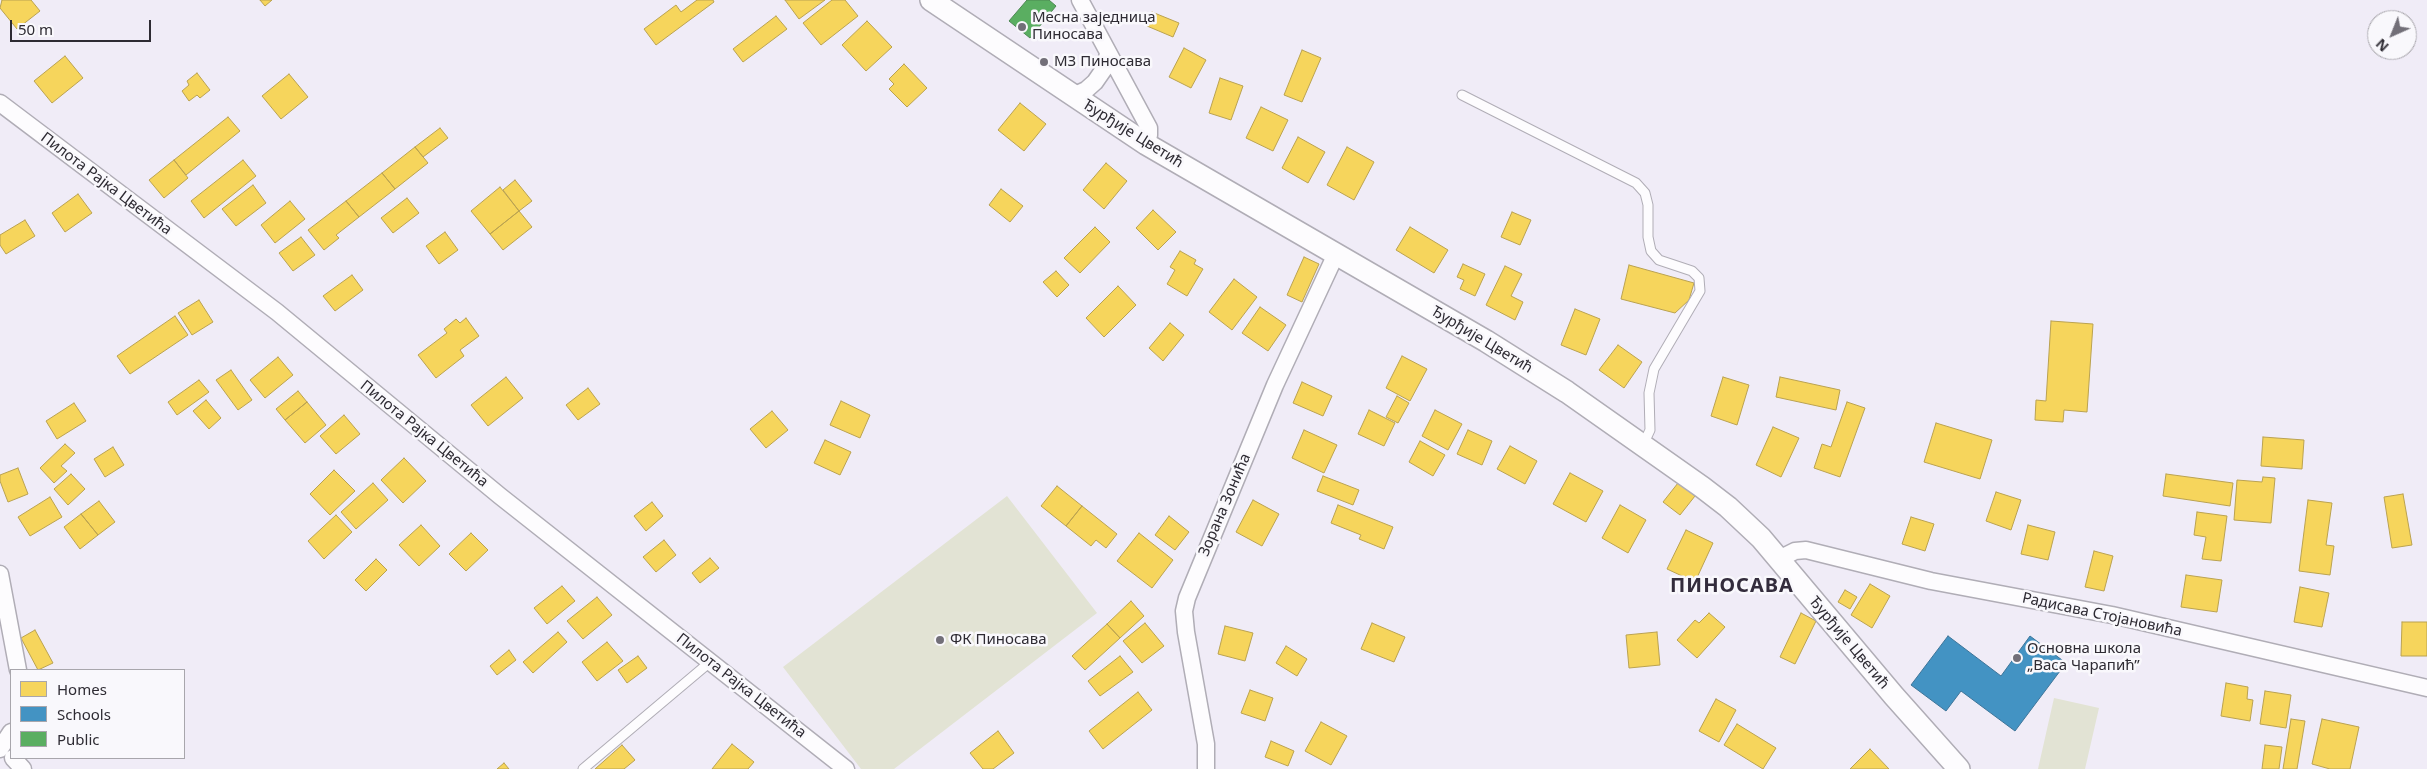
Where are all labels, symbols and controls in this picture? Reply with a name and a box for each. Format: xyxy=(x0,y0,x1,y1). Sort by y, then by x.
place label: Месна заједница Пиносава xyxy=(1032,9,1156,44)
scale bar xyxy=(12,10,154,42)
north arrow xyxy=(2367,10,2417,60)
text: 50 m xyxy=(18,19,53,39)
marker: Месна заједница Пиносава xyxy=(1016,21,1028,33)
text: N xyxy=(2371,35,2393,56)
place label: МЗ Пиносава xyxy=(1054,53,1151,71)
marker: МЗ Пиносава xyxy=(1038,56,1050,68)
street label: Ђурђије Цветић xyxy=(1079,96,1187,172)
street label: Пилота Рајка Цветића xyxy=(37,129,175,239)
street label: Ђурђије Цветић xyxy=(1428,303,1536,377)
street label: Пилота Рајка Цветића xyxy=(356,377,492,491)
street label: Зорана Зонића xyxy=(1195,451,1255,559)
district label: ПИНОСАВА xyxy=(1669,574,1795,598)
street label: Радисава Стојановића xyxy=(2020,589,2184,641)
street label: Ђурђије Цветић xyxy=(1805,593,1893,693)
street label: Пилота Рајка Цветића xyxy=(673,630,809,742)
place label: ФК Пиносава xyxy=(950,631,1046,649)
marker: ФК Пиносава xyxy=(934,634,946,646)
place label: Основна школа „Васа Чарапић” xyxy=(2027,640,2141,675)
marker: Основна школа „Васа Чарапић” xyxy=(2011,652,2023,664)
legend xyxy=(10,669,185,759)
text: Homes xyxy=(57,679,107,699)
text: Schools xyxy=(57,704,111,724)
text: Public xyxy=(57,729,100,749)

